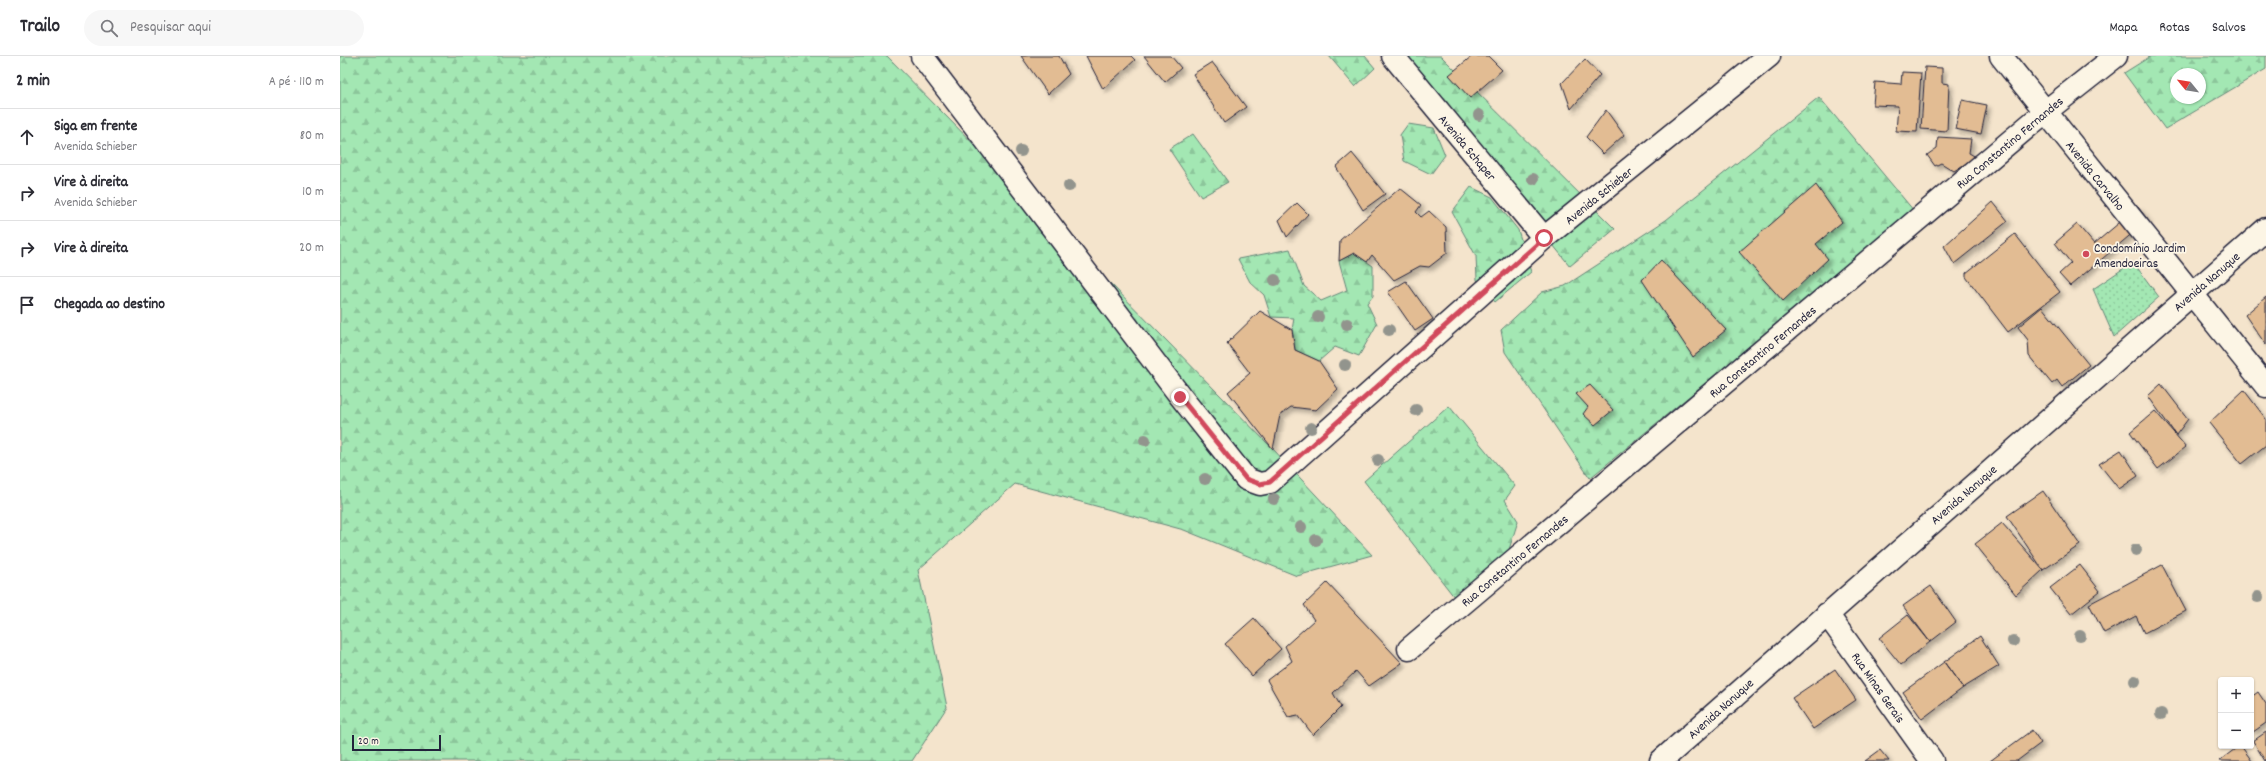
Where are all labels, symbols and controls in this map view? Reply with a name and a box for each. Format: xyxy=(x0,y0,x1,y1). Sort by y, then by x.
search box xyxy=(84,10,364,46)
text: Trailo xyxy=(20,14,60,41)
icon: search xyxy=(98,17,120,39)
text: Pesquisar aqui xyxy=(130,17,211,39)
text: Mapa xyxy=(2109,18,2137,38)
text: Rotas xyxy=(2159,18,2190,38)
text: Salvos xyxy=(2212,18,2246,38)
north arrow xyxy=(2170,68,2206,104)
text: 2 min xyxy=(16,70,50,94)
text: A pé · 110 m xyxy=(269,73,324,92)
street label: Rua Constantino Fernandes xyxy=(1953,93,2069,195)
street label: Avenida Schaper xyxy=(1433,111,1500,186)
text: Siga em frente xyxy=(54,116,137,138)
icon: ahead xyxy=(16,126,38,148)
text: 80 m xyxy=(300,127,324,146)
street label: Avenida Carvalho xyxy=(2060,137,2128,216)
text: Avenida Schieber xyxy=(54,138,137,157)
street label: Avenida Schieber xyxy=(1561,163,1638,230)
text: Vire à direita xyxy=(54,172,128,194)
icon: right xyxy=(16,182,38,204)
text: 10 m xyxy=(302,183,324,202)
text: Avenida Schieber xyxy=(54,194,137,213)
route start xyxy=(1535,229,1553,247)
icon: right xyxy=(16,238,38,260)
text: Vire à direita xyxy=(54,238,128,260)
text: 20 m xyxy=(299,239,324,258)
place label: Condomínio Jardim Amendoeiras xyxy=(2094,240,2186,274)
street label: Avenida Nanuque xyxy=(2170,248,2245,317)
marker: Condomínio Jardim Amendoeiras xyxy=(2081,249,2091,259)
icon: arrive xyxy=(16,294,38,316)
text: Chegada ao destino xyxy=(54,294,165,316)
street label: Rua Constantino Fernandes xyxy=(1706,302,1822,404)
route end xyxy=(1171,388,1189,406)
street label: Avenida Nanuque xyxy=(1927,461,2002,530)
street label: Rua Constantino Fernandes xyxy=(1458,511,1574,613)
street label: Rua Minas Gerais xyxy=(1845,649,1908,728)
street label: Avenida Nanuque xyxy=(1684,675,1759,745)
map controls xyxy=(2218,677,2254,749)
button: + xyxy=(2218,677,2254,713)
button: − xyxy=(2218,713,2254,749)
scale bar xyxy=(352,733,441,752)
text: 20 m xyxy=(358,734,379,750)

